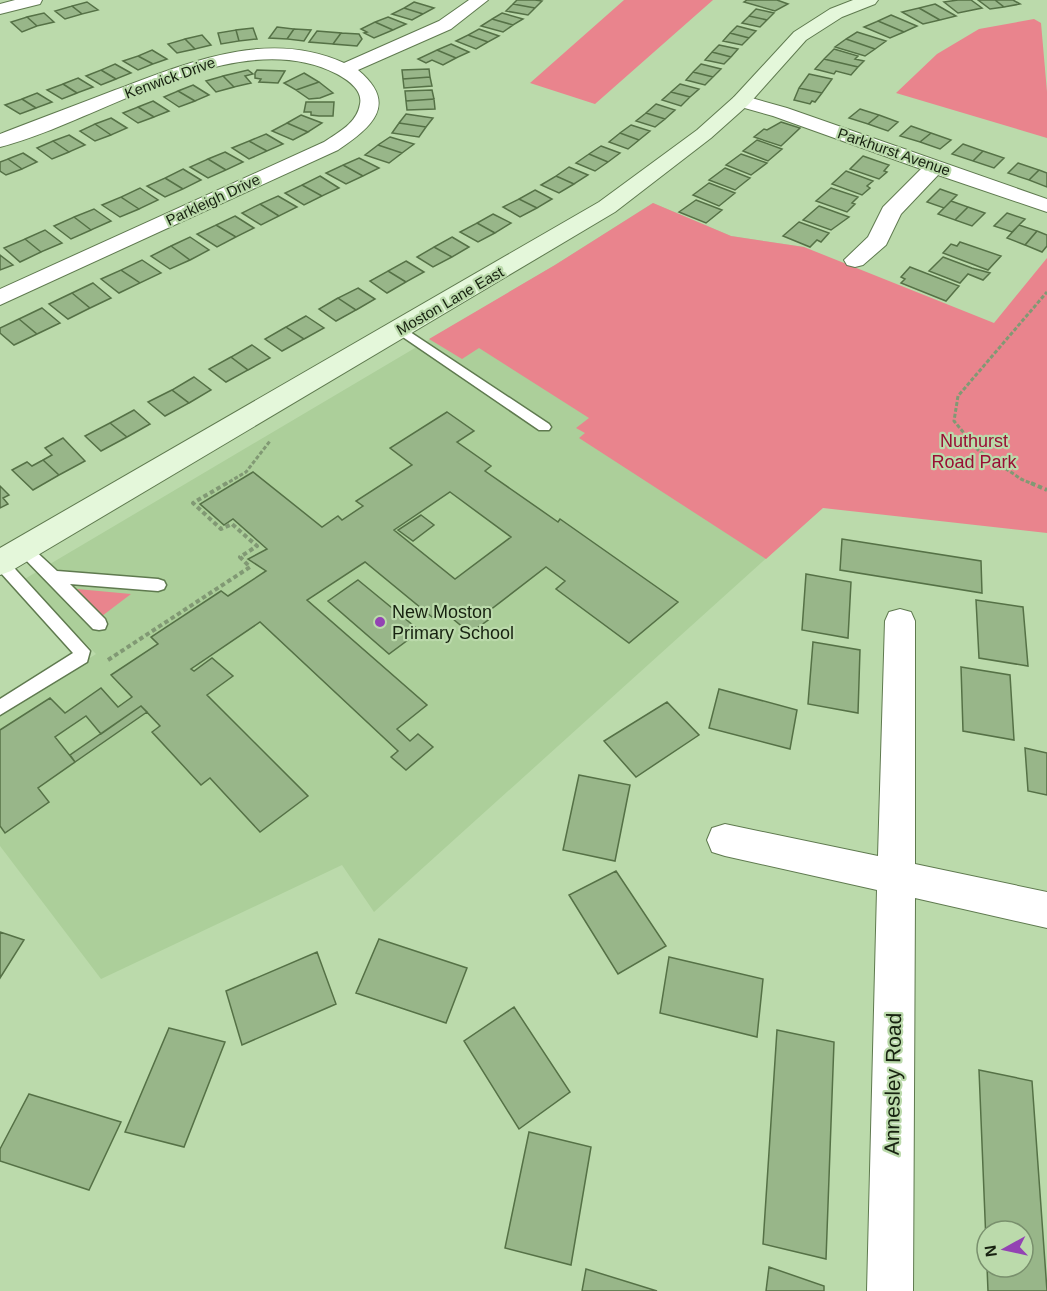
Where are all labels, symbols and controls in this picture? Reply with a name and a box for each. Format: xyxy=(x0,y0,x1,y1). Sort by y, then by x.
street label: Kenwick Drive xyxy=(122,53,217,102)
street label: Parkhurst Avenue xyxy=(836,124,953,179)
street label: Parkleigh Drive xyxy=(163,170,262,229)
street label: Moston Lane East xyxy=(393,263,507,338)
park label: Nuthurst Road Park xyxy=(931,431,1018,472)
place label: New Moston Primary School xyxy=(392,602,514,643)
marker: New Moston Primary School xyxy=(373,615,387,629)
street label: Annesley Road xyxy=(880,1013,905,1155)
north arrow xyxy=(975,1219,1035,1279)
text: N xyxy=(981,1244,1000,1258)

